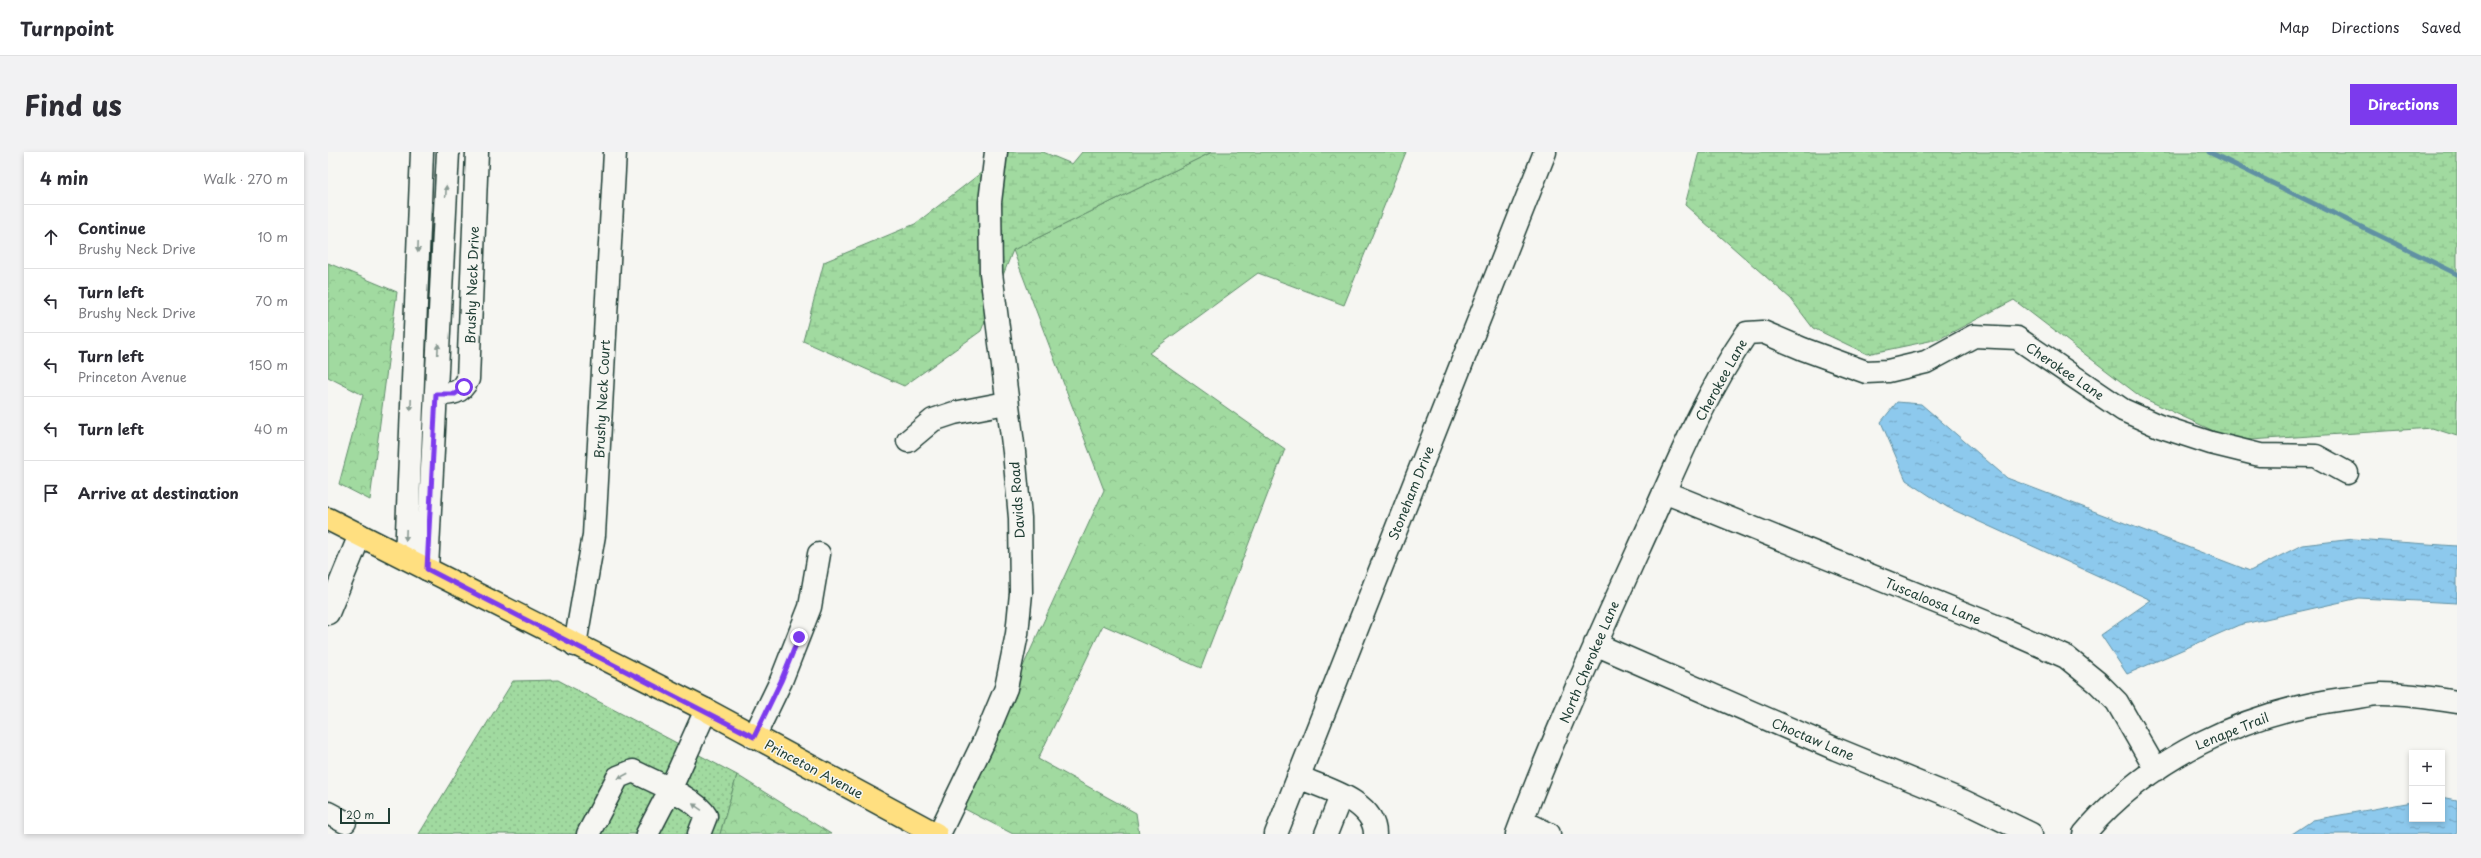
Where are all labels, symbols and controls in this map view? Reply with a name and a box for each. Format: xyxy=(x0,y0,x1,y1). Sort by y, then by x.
text: Turnpoint xyxy=(20,14,114,42)
text: Map xyxy=(2279,17,2309,38)
text: Directions xyxy=(2331,17,2399,38)
text: Saved xyxy=(2421,17,2461,38)
text: Find us xyxy=(24,83,122,126)
button: Directions xyxy=(2350,84,2457,125)
text: 4 min xyxy=(40,165,88,191)
text: Walk · 270 m xyxy=(203,169,288,188)
one-way arrow xyxy=(443,185,450,197)
text: Continue xyxy=(78,216,146,239)
icon: ahead xyxy=(40,226,62,248)
street label: Brushy Neck Drive xyxy=(460,226,483,344)
text: 10 m xyxy=(258,227,288,246)
text: Brushy Neck Drive xyxy=(78,239,196,258)
one-way arrow xyxy=(415,241,421,254)
text: Turn left xyxy=(78,280,144,303)
icon: left xyxy=(40,290,62,312)
text: 70 m xyxy=(255,291,288,310)
text: Brushy Neck Drive xyxy=(78,303,196,322)
street label: Cherokee Lane xyxy=(1690,335,1751,424)
street label: Cherokee Lane xyxy=(2022,337,2108,404)
street label: Brushy Neck Court xyxy=(589,339,614,459)
one-way arrow xyxy=(435,343,442,355)
text: Turn left xyxy=(78,344,144,367)
icon: left xyxy=(40,354,62,376)
text: 150 m xyxy=(249,355,288,374)
text: Princeton Avenue xyxy=(78,367,187,386)
route start xyxy=(455,378,473,396)
one-way arrow xyxy=(408,399,415,411)
text: Turn left xyxy=(78,417,144,440)
icon: left xyxy=(40,418,62,440)
text: 40 m xyxy=(254,419,288,438)
street label: Stoneham Drive xyxy=(1383,443,1438,543)
street label: Davids Road xyxy=(1004,461,1029,539)
text: Arrive at destination xyxy=(78,481,239,504)
icon: arrive xyxy=(40,482,62,504)
one-way arrow xyxy=(403,529,410,541)
street label: Tuscaloosa Lane xyxy=(1882,572,1984,629)
street label: North Cherokee Lane xyxy=(1554,598,1623,726)
route end xyxy=(790,628,808,646)
street label: Lenape Trail xyxy=(2192,707,2272,754)
street label: Choctaw Lane xyxy=(1769,713,1857,765)
street label: Princeton Avenue xyxy=(762,735,867,802)
map controls xyxy=(2409,750,2445,822)
button: + xyxy=(2409,750,2445,786)
one-way arrow xyxy=(617,773,629,779)
button: − xyxy=(2409,786,2445,822)
one-way arrow xyxy=(692,803,703,811)
scale bar xyxy=(340,806,390,825)
text: 20 m xyxy=(346,806,374,823)

